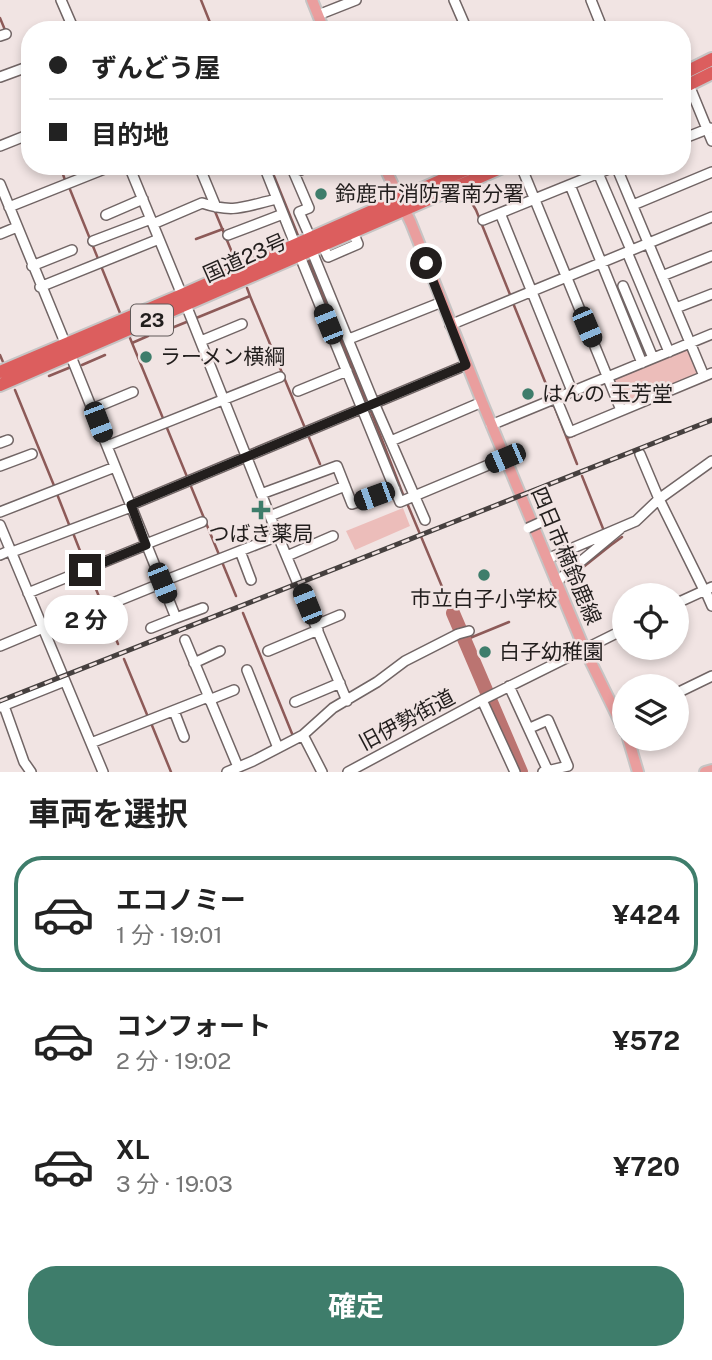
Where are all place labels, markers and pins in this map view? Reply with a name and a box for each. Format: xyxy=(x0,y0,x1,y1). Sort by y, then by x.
place label: 鈴鹿市消防署南分署 xyxy=(335,181,524,206)
marker: 鈴鹿市消防署南分署 xyxy=(313,186,329,202)
place label: ラーメン横綱 xyxy=(160,344,285,369)
marker: ラーメン横綱 xyxy=(138,349,154,365)
place label: はんの 玉芳堂 xyxy=(542,381,673,406)
marker: はんの 玉芳堂 xyxy=(520,386,536,402)
marker: つばき薬局 xyxy=(253,502,269,518)
place label: つばき薬局 xyxy=(209,521,314,546)
marker: 市立白子小学校 xyxy=(476,567,492,583)
place label: 市立白子小学校 xyxy=(411,586,558,611)
place label: 白子幼稚園 xyxy=(499,639,604,664)
marker: 白子幼稚園 xyxy=(477,644,493,660)

